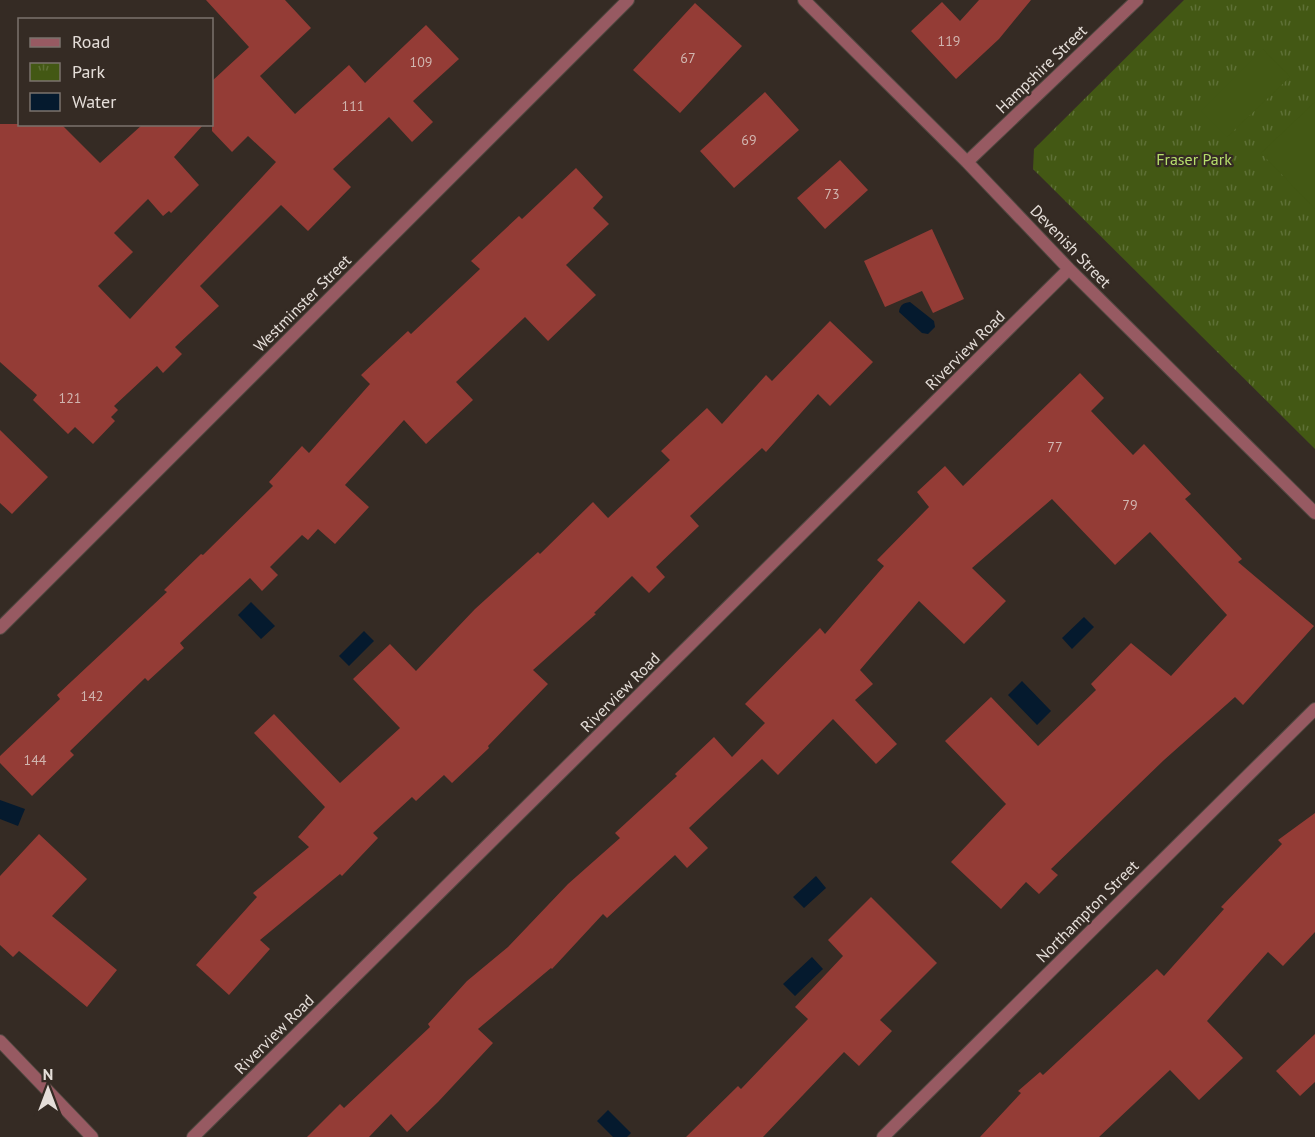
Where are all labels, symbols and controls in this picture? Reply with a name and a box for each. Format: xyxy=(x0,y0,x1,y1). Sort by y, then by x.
legend xyxy=(18,18,213,126)
street label: Hampshire Street xyxy=(991,20,1091,117)
text: Road xyxy=(72,30,110,53)
house number: 119 xyxy=(938,32,960,50)
house number: 67 xyxy=(680,49,696,67)
house number: 109 xyxy=(410,53,432,71)
text: Park xyxy=(72,60,105,83)
text: Water xyxy=(72,90,116,113)
house number: 111 xyxy=(342,97,364,115)
house number: 69 xyxy=(741,131,757,149)
park label: Fraser Park xyxy=(1156,149,1232,169)
house number: 73 xyxy=(824,185,840,203)
street label: Devenish Street xyxy=(1026,200,1116,292)
street label: Westminster Street xyxy=(249,250,355,356)
street label: Riverview Road xyxy=(921,306,1009,394)
house number: 121 xyxy=(59,389,81,407)
house number: 77 xyxy=(1047,438,1063,456)
house number: 79 xyxy=(1122,496,1138,514)
street label: Riverview Road xyxy=(576,648,664,736)
house number: 142 xyxy=(81,687,103,705)
house number: 144 xyxy=(24,751,47,769)
street label: Northampton Street xyxy=(1032,855,1143,966)
street label: Riverview Road xyxy=(230,990,318,1078)
north arrow xyxy=(18,1059,78,1119)
text: N xyxy=(43,1064,53,1084)

